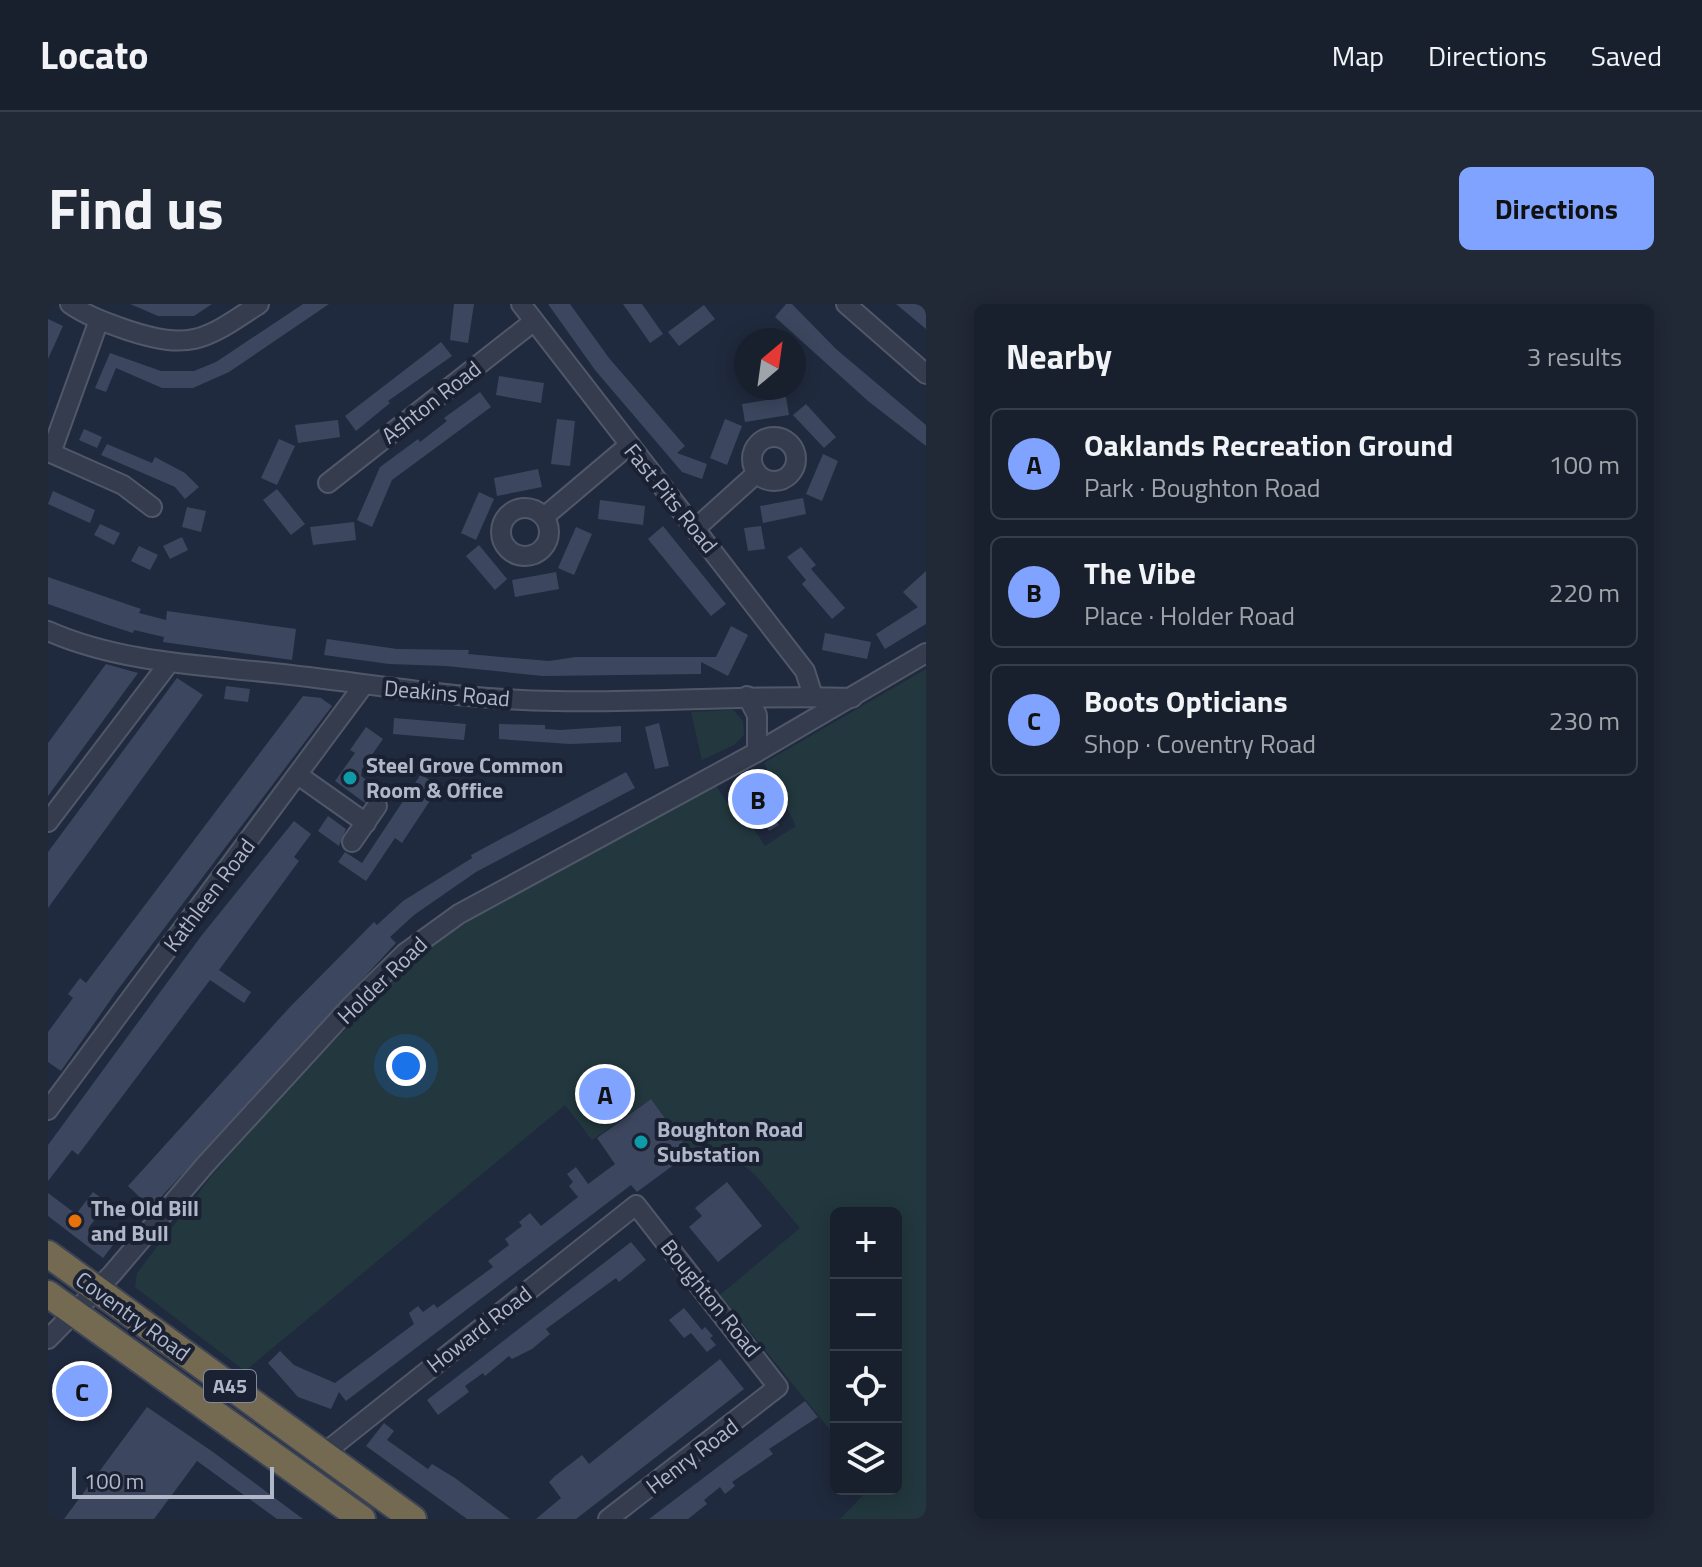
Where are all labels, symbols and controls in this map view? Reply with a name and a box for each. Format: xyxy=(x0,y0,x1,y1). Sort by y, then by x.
text: Locato xyxy=(40,26,149,84)
text: Map xyxy=(1332,34,1384,77)
text: Directions xyxy=(1428,34,1547,77)
text: Saved xyxy=(1591,34,1662,77)
text: Find us xyxy=(48,166,224,251)
button: Directions xyxy=(1459,167,1654,250)
north arrow xyxy=(734,328,806,400)
text: Nearby xyxy=(1006,330,1112,382)
text: 3 results xyxy=(1527,337,1622,376)
street label: Ashton Road xyxy=(374,352,488,452)
text: Oaklands Recreation Ground xyxy=(1084,422,1453,468)
street label: Fast Pits Road xyxy=(616,436,726,560)
text: A xyxy=(1026,445,1042,484)
text: 100 m xyxy=(1549,445,1620,484)
text: Park · Boughton Road xyxy=(1084,468,1320,507)
text: The Vibe xyxy=(1084,550,1196,596)
text: B xyxy=(1026,573,1042,612)
text: 220 m xyxy=(1549,573,1620,612)
text: Place · Holder Road xyxy=(1084,596,1295,635)
street label: Deakins Road xyxy=(383,671,511,715)
text: Boots Opticians xyxy=(1084,678,1288,724)
text: C xyxy=(1027,701,1041,740)
text: 230 m xyxy=(1549,701,1620,740)
text: Shop · Coventry Road xyxy=(1084,724,1316,763)
place label: Steel Grove Common Room & Office xyxy=(366,748,563,807)
marker: Steel Grove Common Room & Office xyxy=(341,769,359,787)
pin: B xyxy=(732,769,784,829)
street label: Kathleen Road xyxy=(155,831,263,959)
street label: Holder Road xyxy=(329,928,435,1032)
your location xyxy=(386,1046,426,1086)
pin: A xyxy=(579,1064,631,1124)
place label: Boughton Road Substation xyxy=(657,1112,803,1171)
marker: Boughton Road Substation xyxy=(632,1133,650,1151)
place label: The Old Bill and Bull xyxy=(91,1191,199,1250)
map controls xyxy=(830,1207,902,1495)
button: + xyxy=(830,1207,902,1279)
marker: The Old Bill and Bull xyxy=(66,1212,84,1230)
street label: Boughton Road xyxy=(653,1232,769,1364)
street label: Coventry Road xyxy=(68,1263,198,1369)
street label: Howard Road xyxy=(419,1277,539,1381)
button: − xyxy=(830,1279,902,1351)
button: locate xyxy=(830,1351,902,1423)
pin: C xyxy=(56,1361,108,1421)
road number: A45 xyxy=(204,1370,256,1402)
street label: Henry Road xyxy=(638,1410,746,1502)
button: layers xyxy=(830,1423,902,1495)
scale bar xyxy=(72,1463,274,1499)
text: 100 m xyxy=(84,1464,144,1498)

